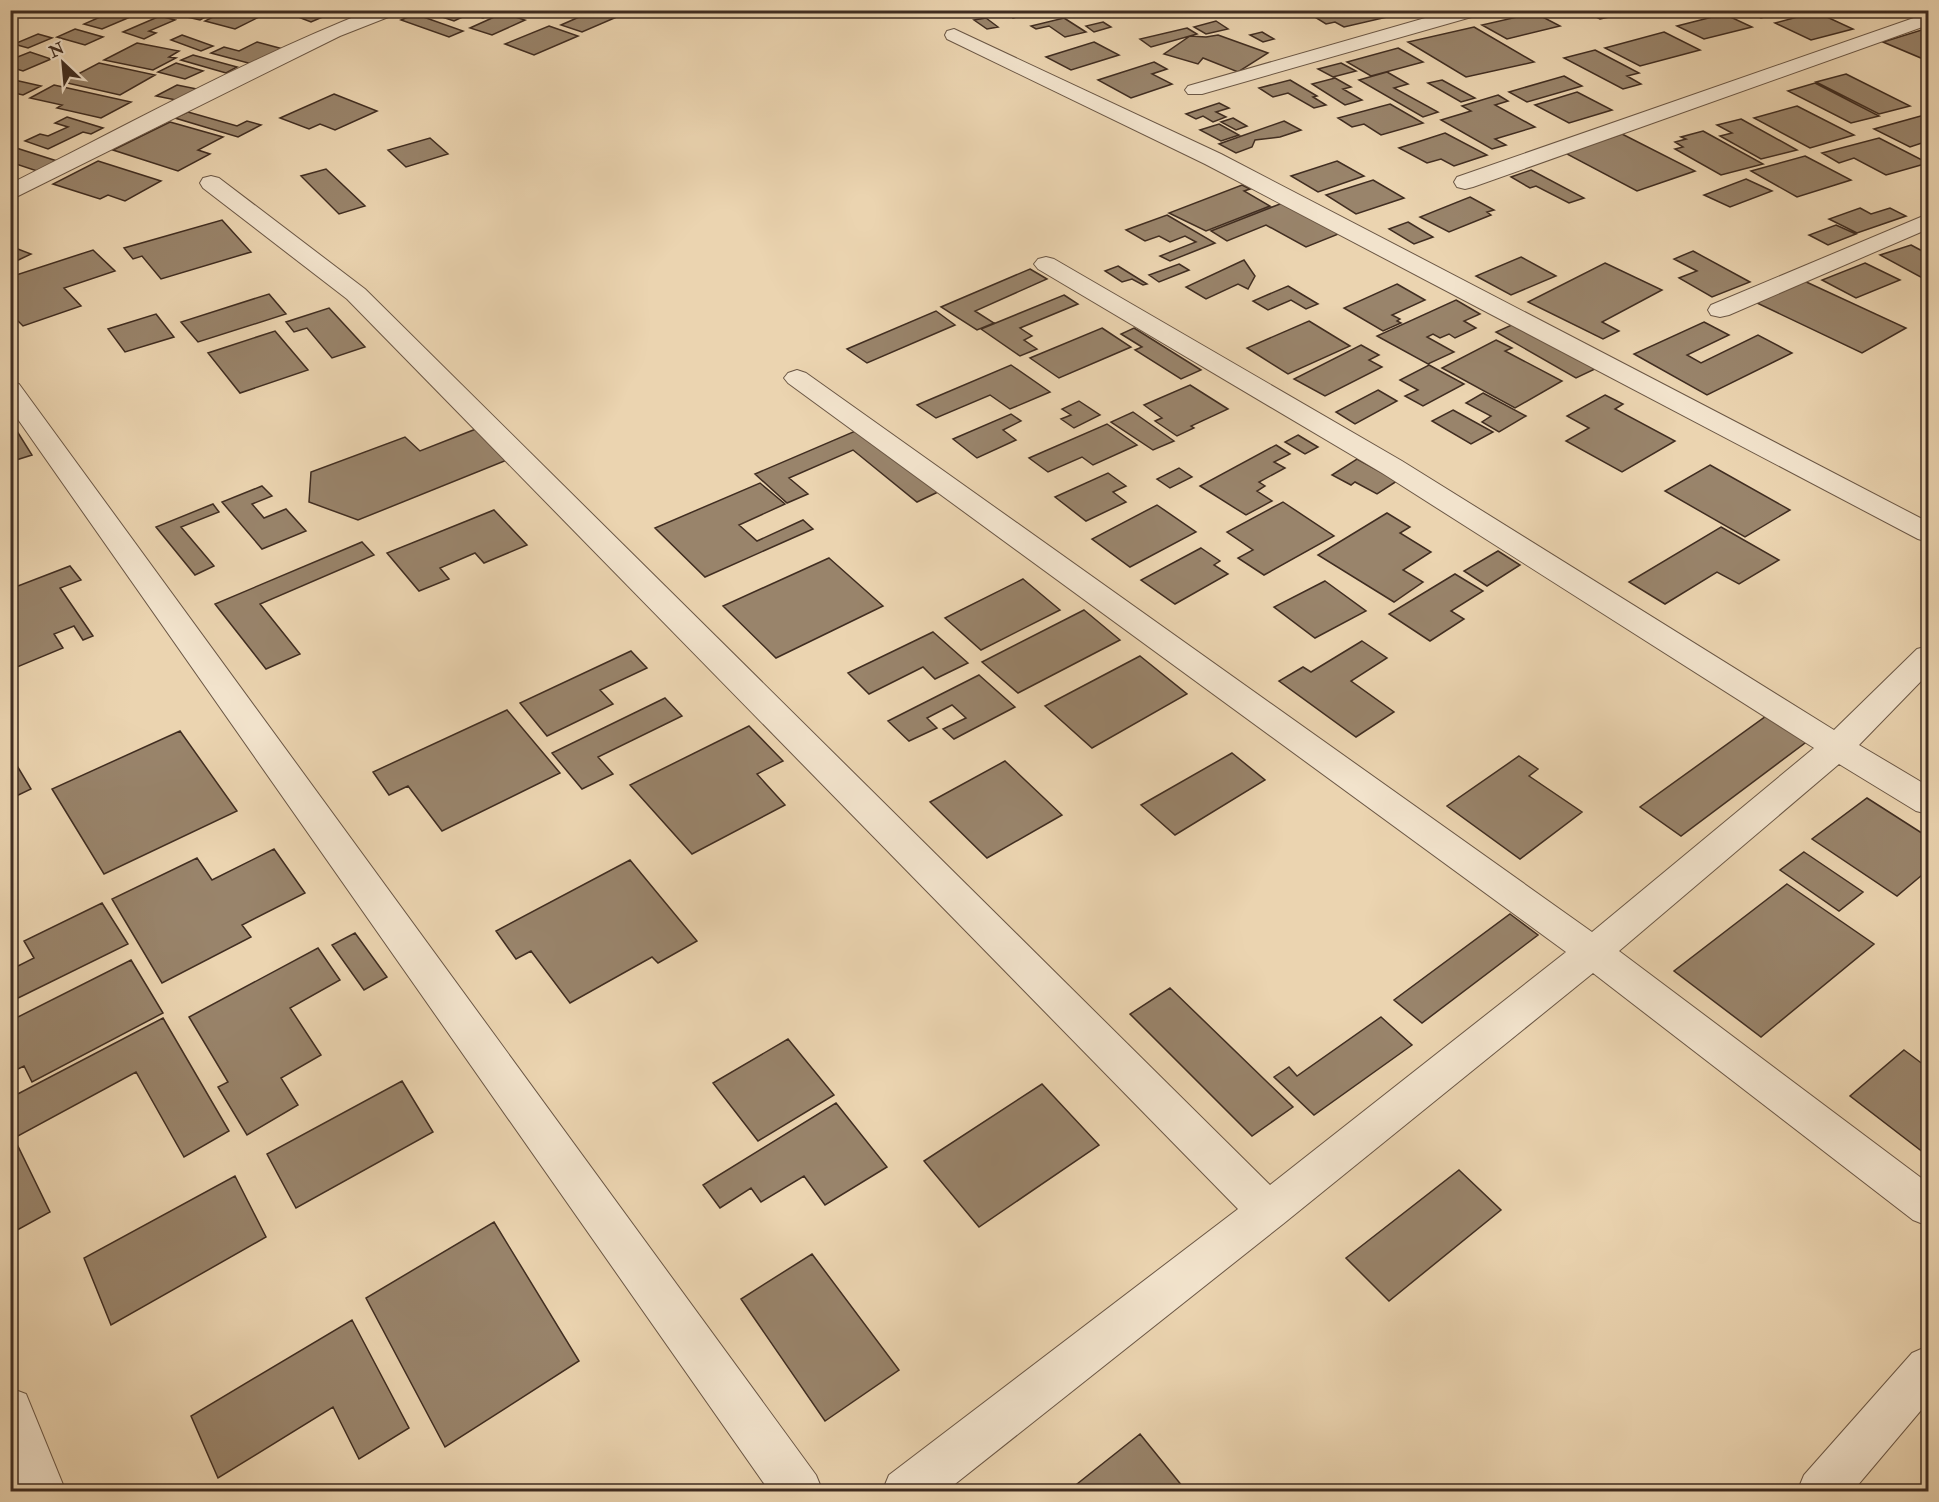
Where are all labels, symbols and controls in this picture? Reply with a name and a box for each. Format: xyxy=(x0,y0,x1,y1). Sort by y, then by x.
north arrow xyxy=(33,33,93,93)
text: N xyxy=(45,38,68,63)

